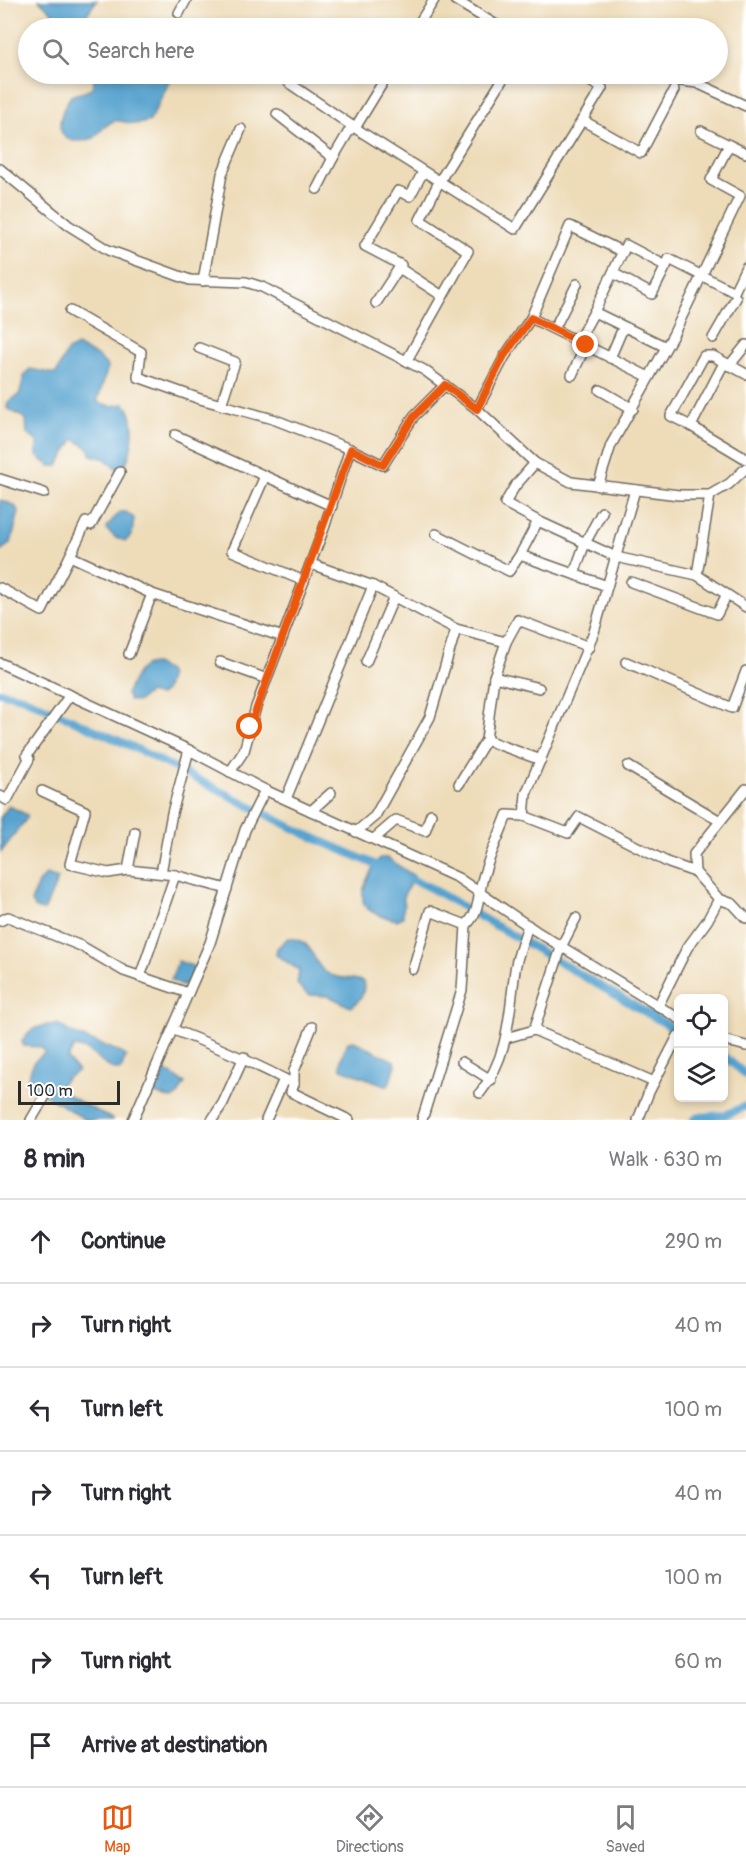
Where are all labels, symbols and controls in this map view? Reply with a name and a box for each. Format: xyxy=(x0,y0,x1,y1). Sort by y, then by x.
search box xyxy=(18,18,728,84)
icon: search xyxy=(39,35,72,68)
text: Search here xyxy=(87,37,194,65)
route end xyxy=(572,331,598,357)
route start xyxy=(236,713,262,739)
map controls xyxy=(674,994,728,1102)
button: locate xyxy=(674,994,728,1048)
button: layers xyxy=(674,1048,728,1102)
scale bar xyxy=(18,1078,120,1106)
text: 100 m xyxy=(27,1081,73,1101)
text: 8 min xyxy=(24,1143,85,1175)
text: Walk · 630 m xyxy=(609,1147,722,1172)
icon: ahead xyxy=(24,1225,57,1258)
text: Continue xyxy=(81,1227,165,1255)
text: 290 m xyxy=(665,1229,722,1254)
icon: right xyxy=(24,1309,57,1342)
text: Turn right xyxy=(81,1311,171,1339)
text: 40 m xyxy=(675,1313,722,1338)
icon: left xyxy=(24,1393,57,1426)
text: Turn left xyxy=(81,1395,163,1423)
text: 100 m xyxy=(665,1397,722,1422)
icon: right xyxy=(24,1477,57,1510)
text: Turn right xyxy=(81,1479,171,1507)
text: 40 m xyxy=(675,1481,722,1506)
icon: left xyxy=(24,1561,57,1594)
text: Turn left xyxy=(81,1563,163,1591)
text: 100 m xyxy=(665,1565,722,1590)
icon: right xyxy=(24,1645,57,1678)
text: Turn right xyxy=(81,1647,171,1675)
text: 60 m xyxy=(675,1649,722,1674)
icon: arrive xyxy=(24,1729,57,1762)
text: Arrive at destination xyxy=(81,1731,267,1759)
tab: Map xyxy=(101,1801,134,1857)
tab: Directions xyxy=(336,1801,404,1857)
tab: Saved xyxy=(605,1801,645,1857)

